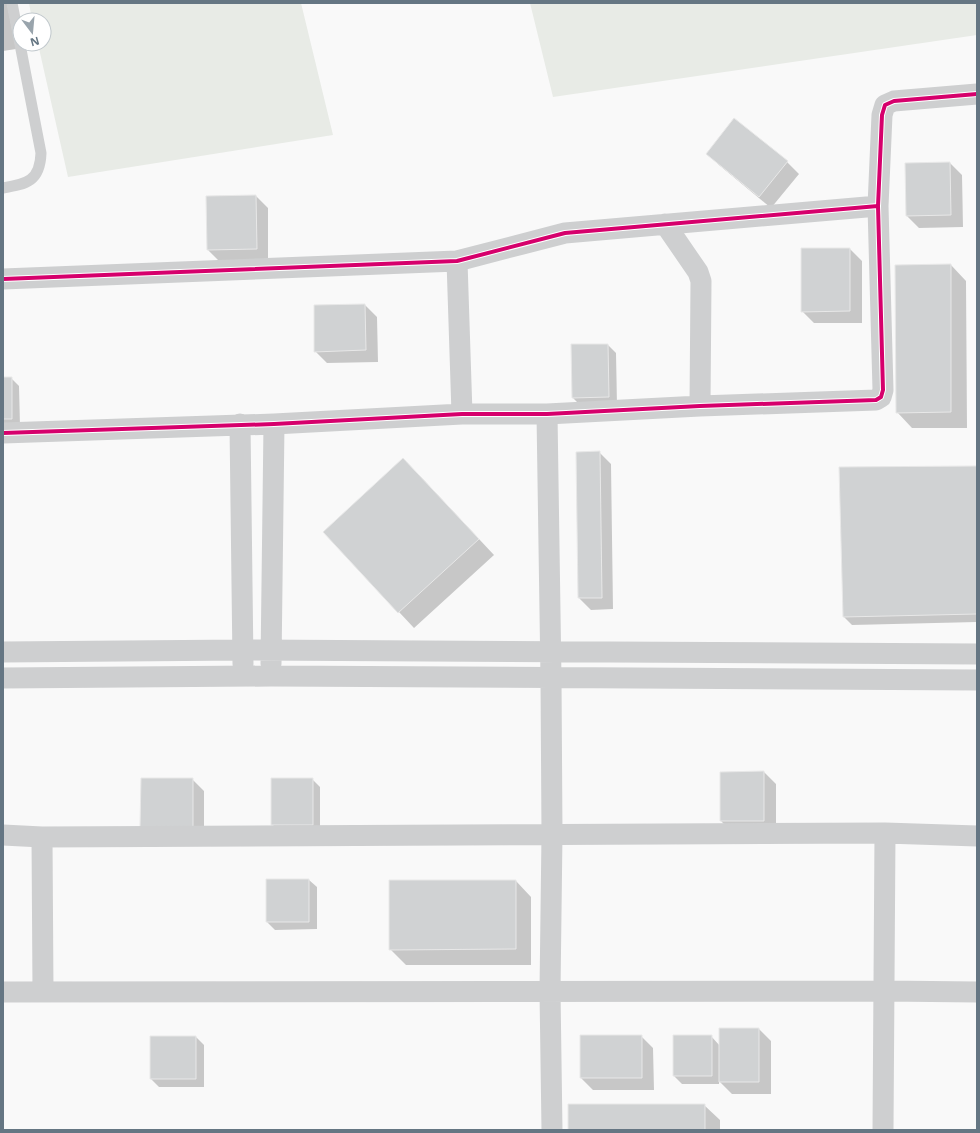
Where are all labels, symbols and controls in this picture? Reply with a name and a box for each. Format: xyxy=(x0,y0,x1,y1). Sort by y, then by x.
north arrow xyxy=(12,12,52,52)
text: N xyxy=(29,34,41,51)

